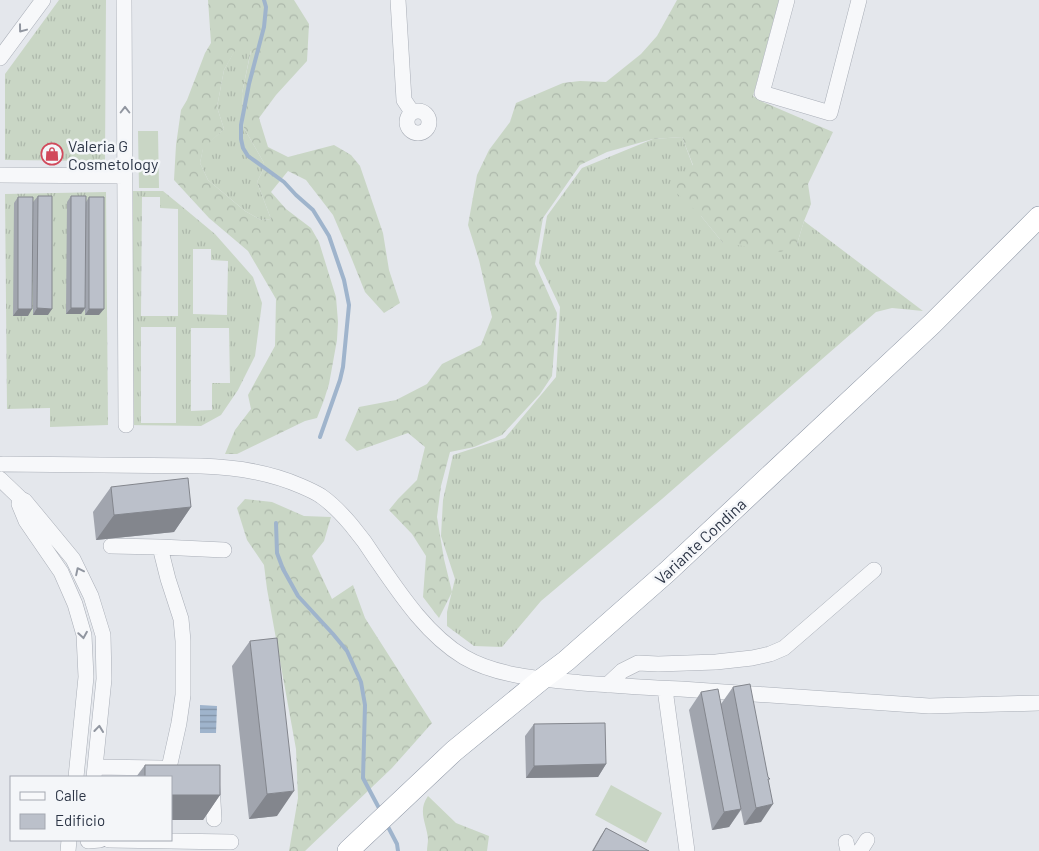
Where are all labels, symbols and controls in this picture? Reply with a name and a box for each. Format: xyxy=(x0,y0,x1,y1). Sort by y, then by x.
one-way arrow xyxy=(19,23,27,32)
one-way arrow xyxy=(120,105,130,113)
place label: Valeria G Cosmetology xyxy=(68,136,159,173)
shop icon: Valeria G Cosmetology xyxy=(40,142,64,166)
street label: Variante Condina xyxy=(651,494,749,588)
one-way arrow xyxy=(75,567,85,576)
one-way arrow xyxy=(77,631,87,640)
one-way arrow xyxy=(93,724,104,732)
legend xyxy=(10,776,172,841)
text: Calle xyxy=(55,786,87,804)
text: Edificio xyxy=(55,811,105,829)

